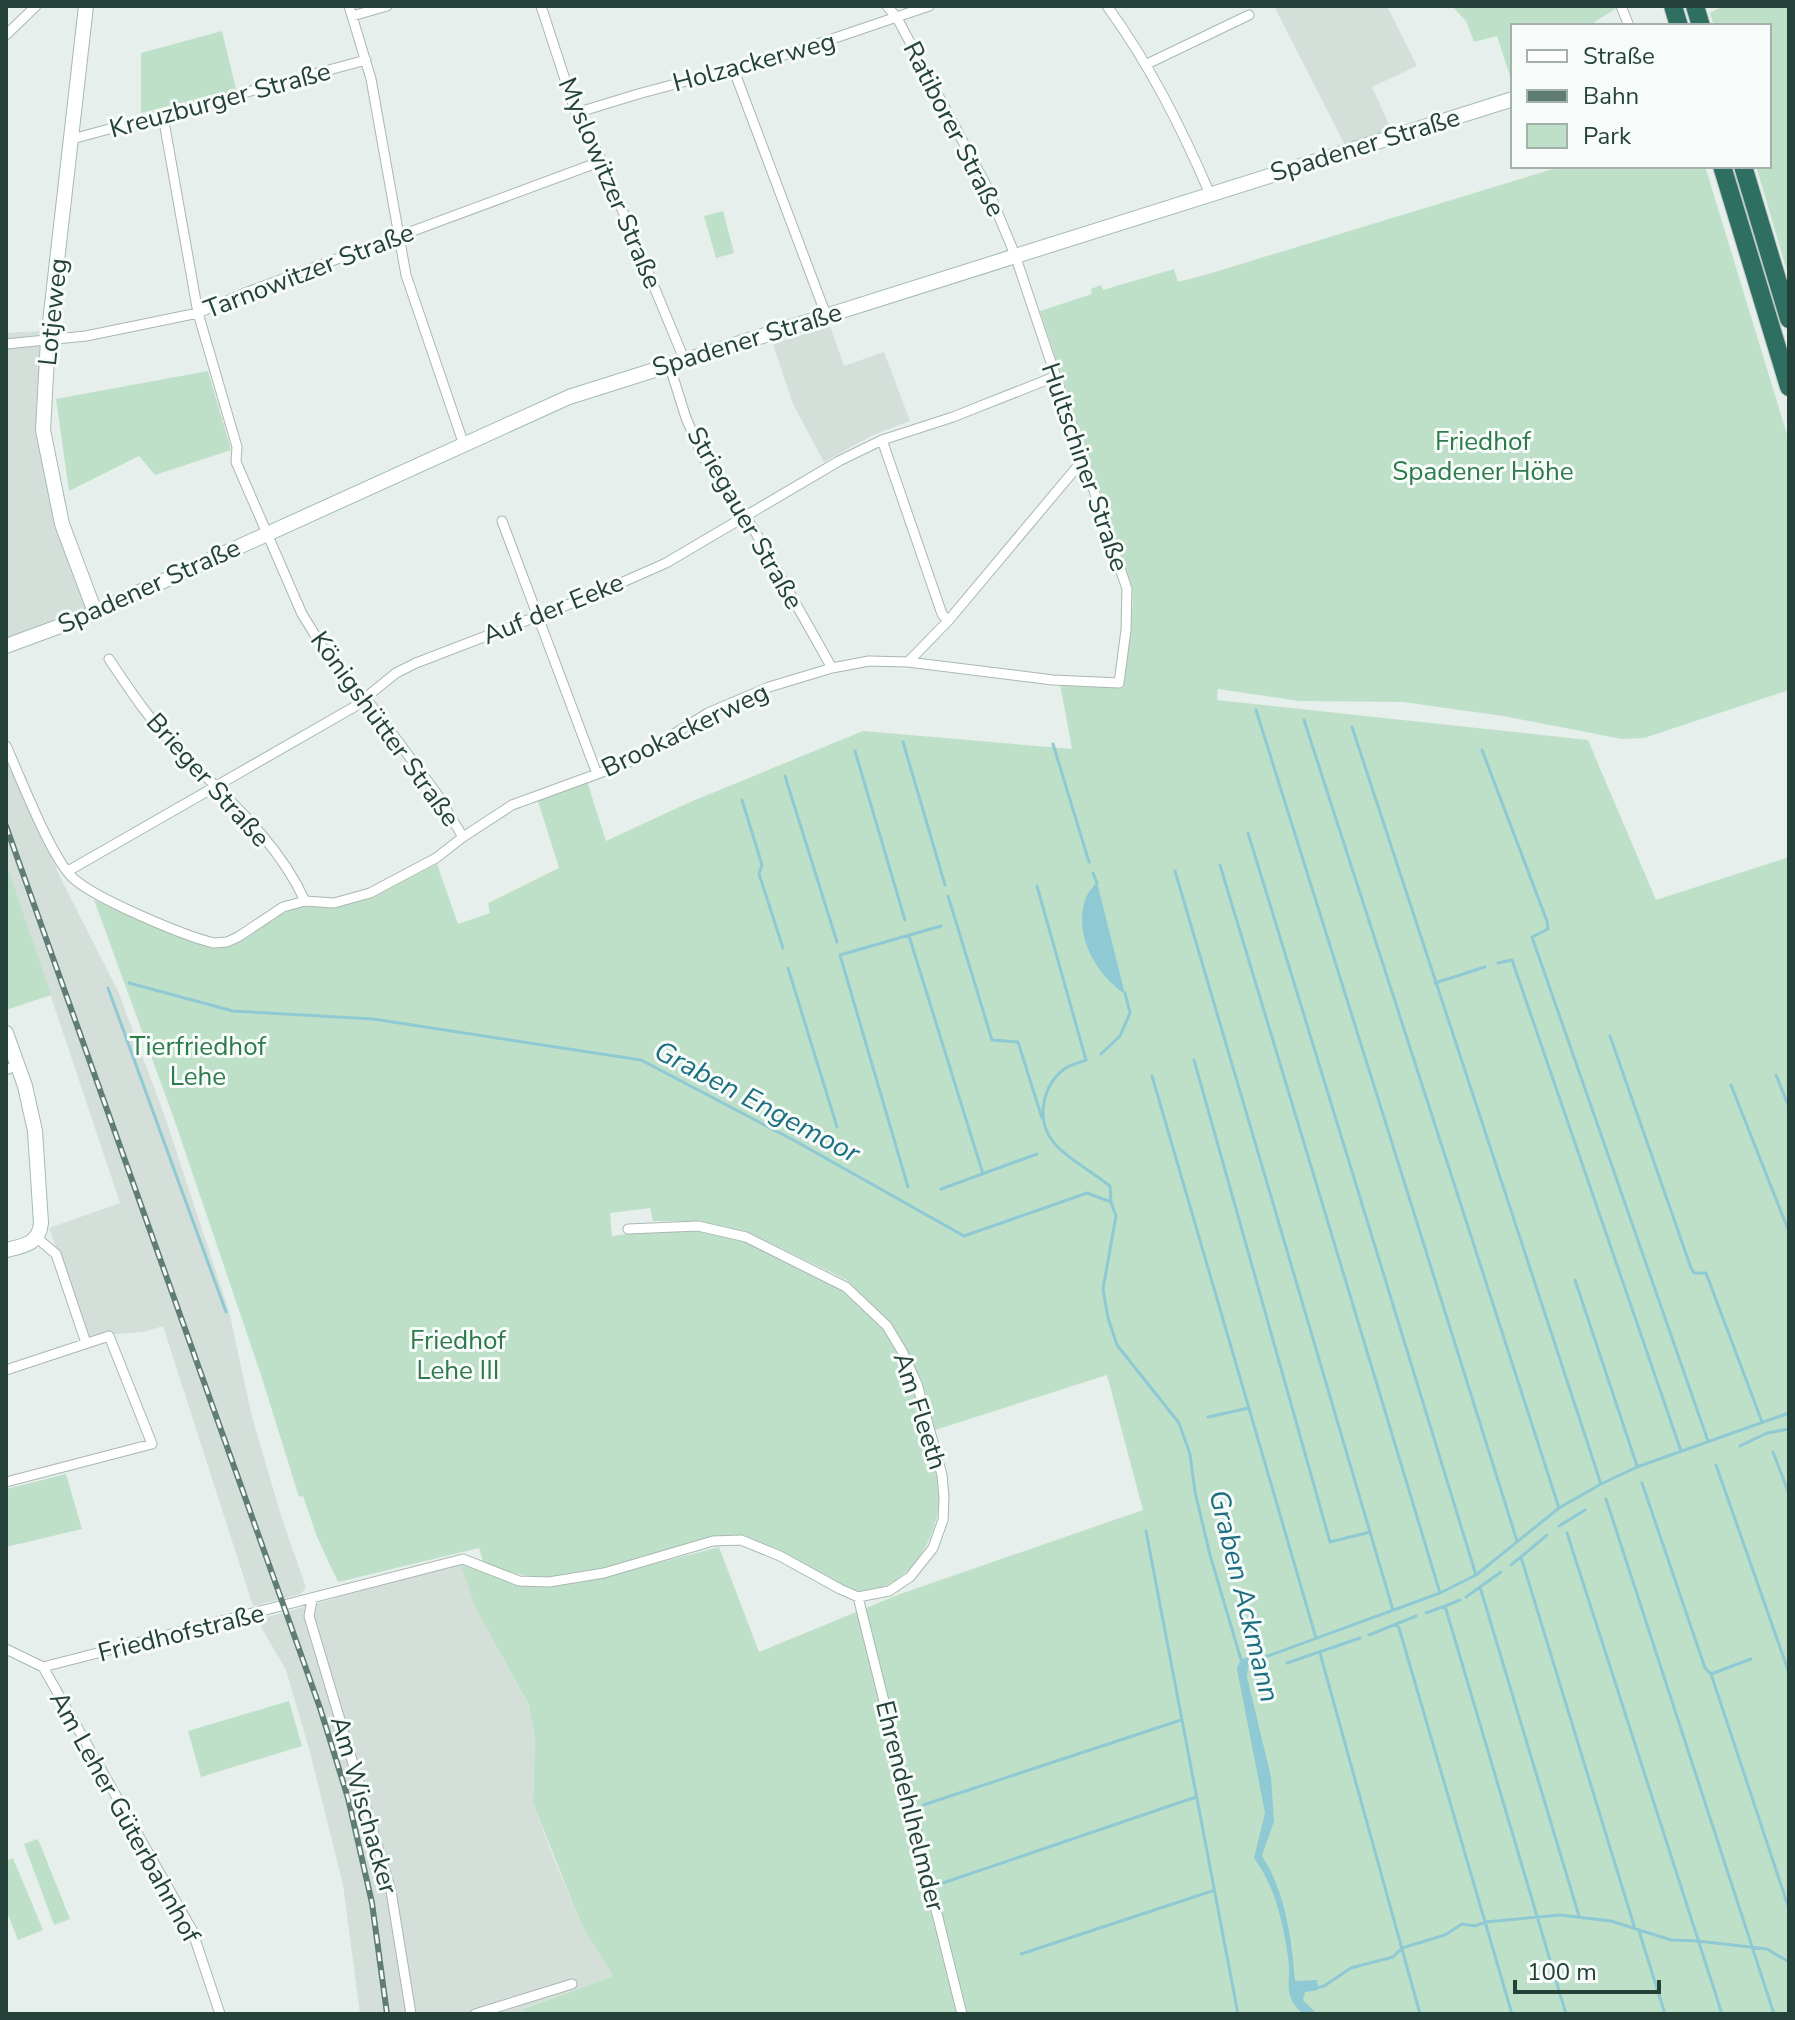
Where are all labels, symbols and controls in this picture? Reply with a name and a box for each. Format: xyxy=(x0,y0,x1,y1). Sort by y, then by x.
street label: Holzackerweg xyxy=(669,23,839,101)
legend xyxy=(1511,24,1771,168)
street label: Ratiborer Straße xyxy=(895,35,1013,223)
text: Straße xyxy=(1583,40,1655,72)
street label: Kreuzburger Straße xyxy=(106,54,334,146)
street label: Myslowitzer Straße xyxy=(550,72,670,294)
text: Bahn xyxy=(1583,80,1639,112)
street label: Spadener Straße xyxy=(1266,100,1464,190)
text: Park xyxy=(1583,120,1632,152)
street label: Tarnowitzer Straße xyxy=(199,215,419,327)
street label: Lotjeweg xyxy=(30,256,76,368)
street label: Spadener Straße xyxy=(648,295,846,385)
street label: Hultschiner Straße xyxy=(1033,358,1137,576)
street label: Striegauer Straße xyxy=(678,420,812,616)
park label: Friedhof Spadener Höhe xyxy=(1392,424,1574,489)
street label: Spadener Straße xyxy=(52,530,246,642)
street label: Auf der Eeke xyxy=(477,565,629,653)
street label: Königshütter Straße xyxy=(302,624,468,834)
street label: Brookackerweg xyxy=(596,674,774,786)
street label: Brieger Straße xyxy=(138,705,278,855)
park label: Tierfriedhof Lehe xyxy=(130,1029,266,1094)
water label: Graben Engemoor xyxy=(647,1032,867,1173)
park label: Friedhof Lehe III xyxy=(410,1323,506,1388)
street label: Am Fleeth xyxy=(885,1348,955,1474)
water label: Graben Ackmann xyxy=(1199,1486,1289,1706)
street label: Friedhofstraße xyxy=(94,1595,268,1671)
street label: Am Leher Güterbahnhof xyxy=(41,1685,209,1949)
street label: Ehrendehlhelmder xyxy=(867,1697,953,1916)
street label: Am Wischacker xyxy=(322,1712,406,1899)
scale bar xyxy=(1515,1944,1659,1994)
text: 100 m xyxy=(1527,1956,1597,1988)

